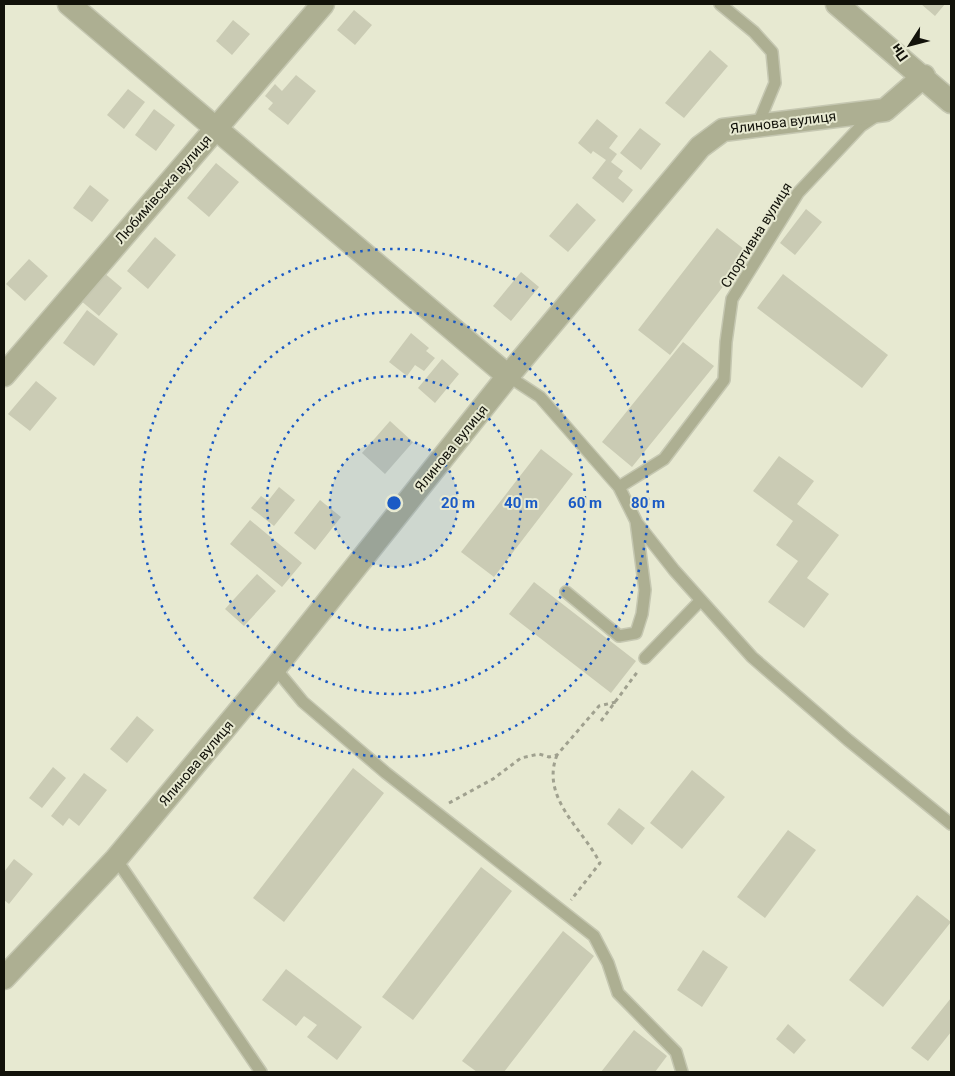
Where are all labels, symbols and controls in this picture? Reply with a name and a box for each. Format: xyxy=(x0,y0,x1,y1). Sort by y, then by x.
north arrow xyxy=(885,20,935,70)
text: Пн xyxy=(888,41,911,65)
street label: Ялинова вулиця xyxy=(729,108,837,136)
street label: Любимівська вулиця xyxy=(111,131,215,247)
street label: Спортивна вулиця xyxy=(717,179,795,291)
street label: Ялинова вулиця xyxy=(411,401,491,495)
centre of rings xyxy=(385,494,403,512)
text: 20 m xyxy=(441,494,475,512)
text: 40 m xyxy=(504,494,538,512)
text: 60 m xyxy=(568,494,602,512)
text: 80 m xyxy=(631,494,665,512)
street label: Ялинова вулиця xyxy=(156,717,236,809)

